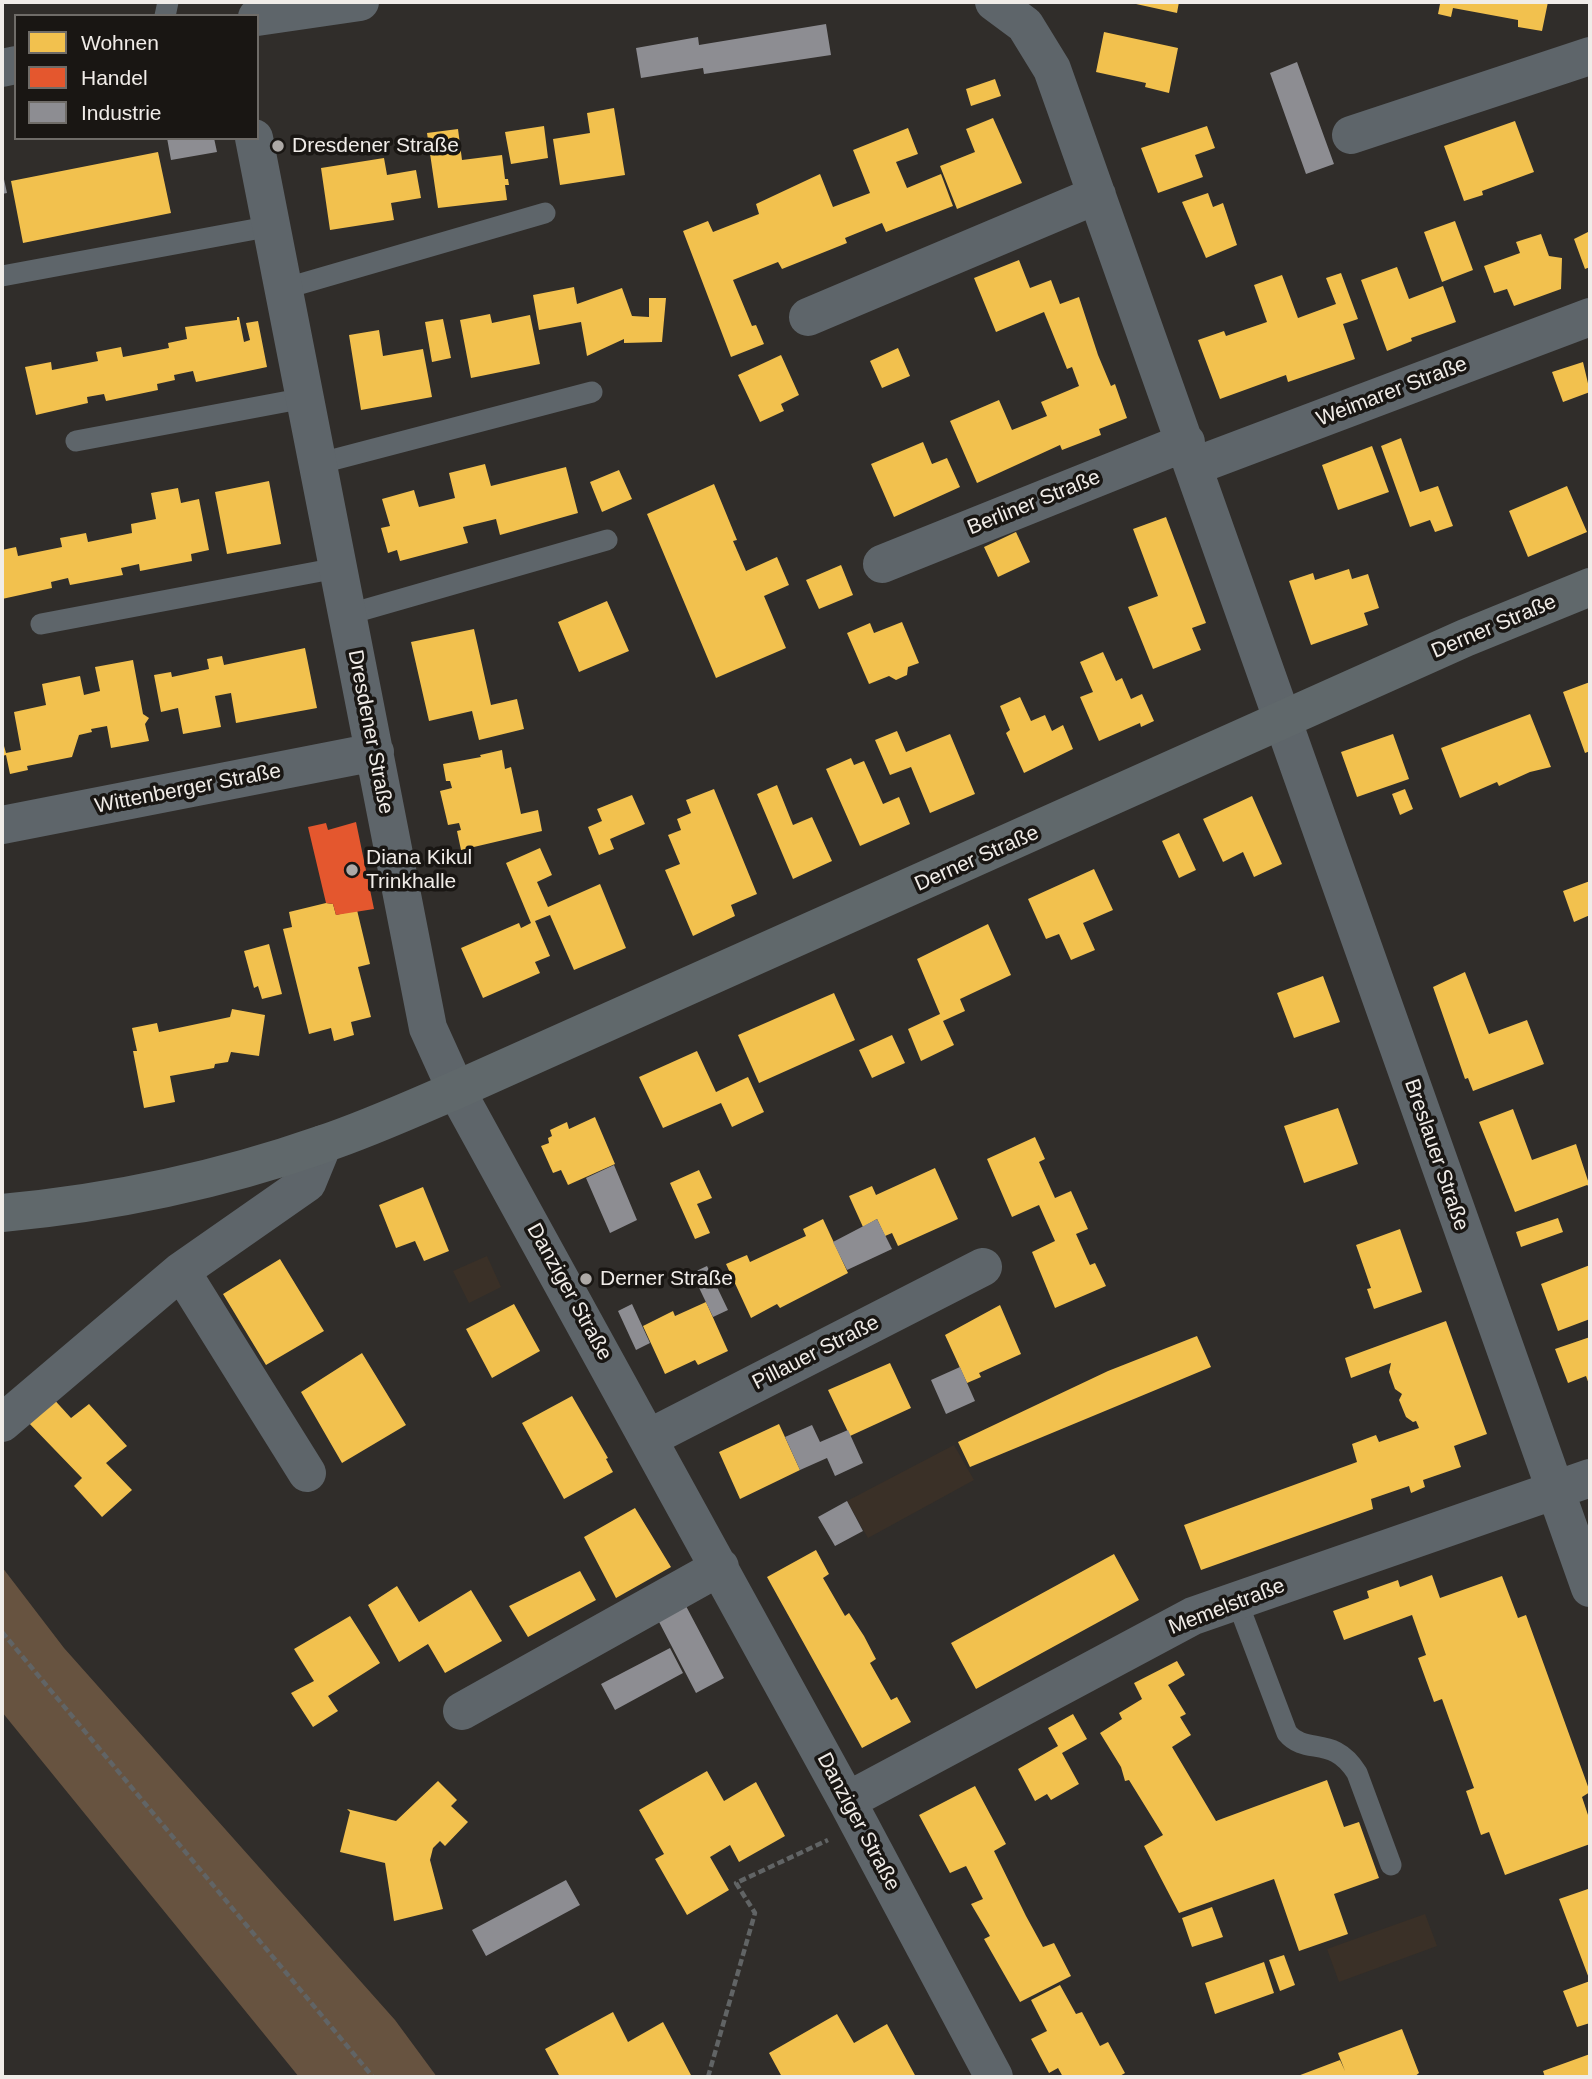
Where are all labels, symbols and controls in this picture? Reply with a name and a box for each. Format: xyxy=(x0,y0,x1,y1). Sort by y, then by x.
legend xyxy=(14,14,259,140)
text: Wohnen xyxy=(81,31,159,54)
text: Handel xyxy=(81,66,148,89)
text: Industrie xyxy=(81,101,162,124)
place label: Dresdener Straße xyxy=(292,133,459,159)
marker: Dresdener Straße xyxy=(270,138,286,154)
street label: Weimarer Straße xyxy=(1313,352,1471,432)
street label: Berliner Straße xyxy=(964,465,1104,541)
street label: Derner Straße xyxy=(1428,589,1560,665)
street label: Dresdener Straße xyxy=(342,648,398,816)
street label: Wittenberger Straße xyxy=(93,759,283,819)
street label: Derner Straße xyxy=(911,820,1043,898)
place label: Diana Kikul Trinkhalle xyxy=(366,845,472,895)
marker: Diana Kikul Trinkhalle xyxy=(344,862,360,878)
street label: Breslauer Straße xyxy=(1398,1076,1474,1234)
street label: Danziger Straße xyxy=(521,1219,617,1365)
place label: Derner Straße xyxy=(600,1266,733,1292)
marker: Derner Straße xyxy=(578,1271,594,1287)
street label: Pillauer Straße xyxy=(748,1310,884,1396)
street label: Memelstraße xyxy=(1165,1573,1289,1641)
street label: Danziger Straße xyxy=(811,1749,905,1895)

